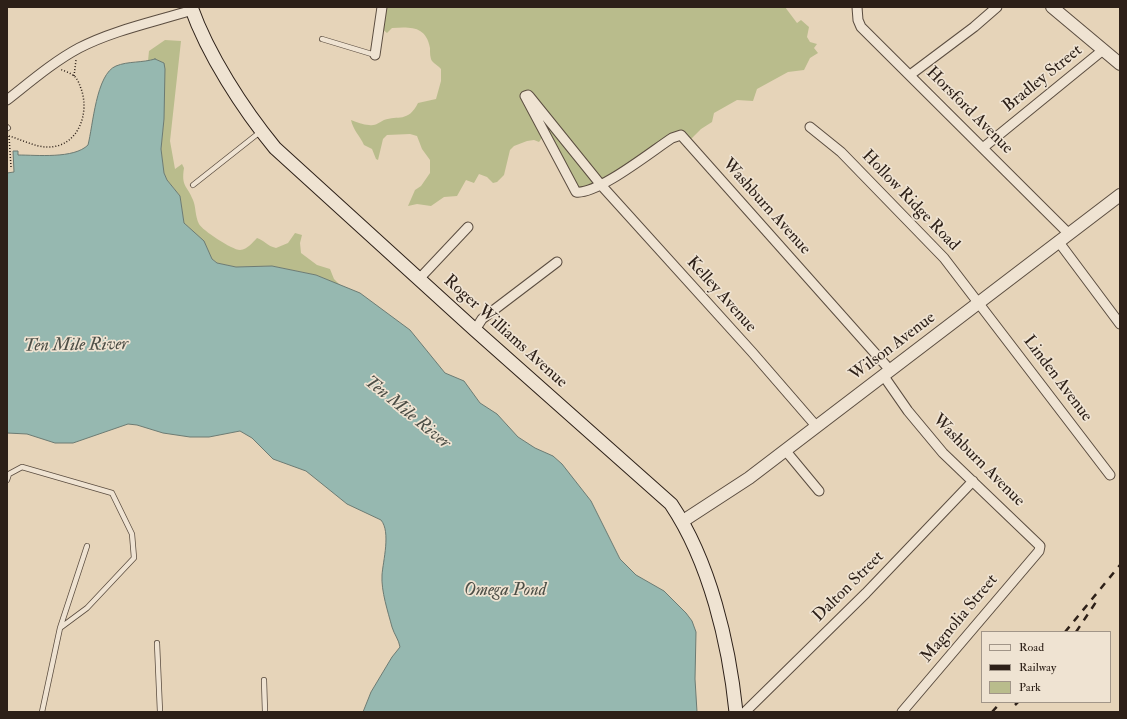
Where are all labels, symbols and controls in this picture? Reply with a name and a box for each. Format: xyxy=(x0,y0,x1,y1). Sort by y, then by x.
street label: Bradley Street xyxy=(999,41,1087,117)
street label: Horsford Avenue xyxy=(921,63,1017,159)
street label: Hollow Ridge Road xyxy=(857,146,963,256)
street label: Washburn Avenue xyxy=(717,155,815,259)
street label: Kelley Avenue xyxy=(682,253,760,337)
street label: Roger Williams Avenue xyxy=(439,271,571,393)
street label: Wilson Avenue xyxy=(846,308,940,386)
street label: Linden Avenue xyxy=(1018,332,1096,426)
water label: Ten Mile River xyxy=(24,334,128,358)
water label: Ten Mile River xyxy=(360,372,454,454)
street label: Washburn Avenue xyxy=(928,411,1028,511)
street label: Dalton Street xyxy=(809,547,889,627)
street label: Magnolia Street xyxy=(917,571,1003,667)
water label: Omega Pond xyxy=(464,580,546,602)
legend xyxy=(981,631,1111,703)
text: Road xyxy=(1019,640,1044,655)
text: Railway xyxy=(1019,660,1056,675)
text: Park xyxy=(1019,680,1041,695)

